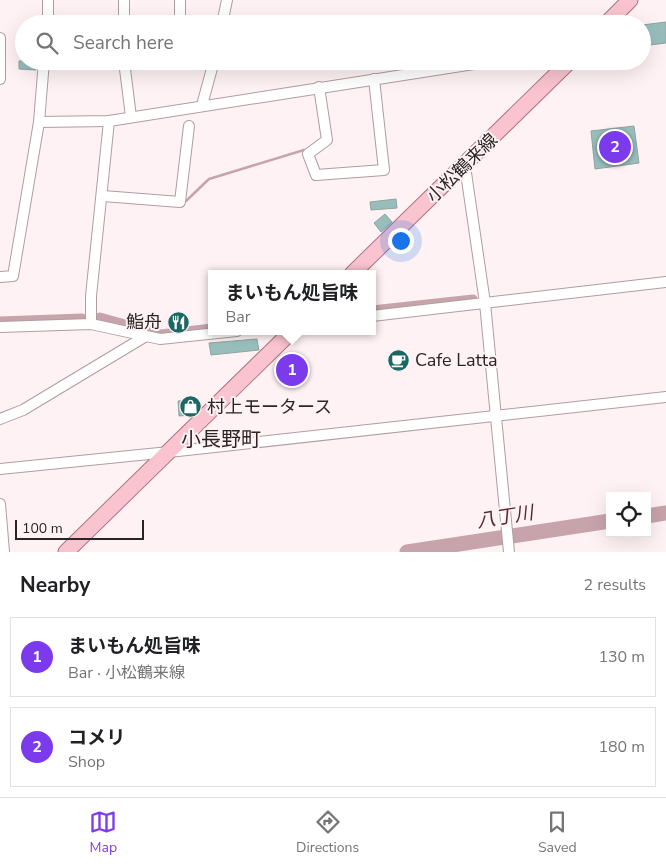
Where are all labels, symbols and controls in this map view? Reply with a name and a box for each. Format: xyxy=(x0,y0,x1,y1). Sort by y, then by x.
search box xyxy=(15,15,651,70)
icon: search xyxy=(33,29,61,57)
text: Search here xyxy=(73,30,174,56)
street label: 小松鶴来線 xyxy=(421,128,503,208)
pin: 2 xyxy=(599,128,631,166)
your location xyxy=(388,228,414,254)
popup xyxy=(208,270,376,335)
text: まいもん処旨味 xyxy=(225,280,359,306)
text: Bar xyxy=(225,306,251,328)
place label: 鮨舟 xyxy=(126,310,162,334)
restaurant icon: 鮨舟 xyxy=(166,310,190,334)
cafe icon: Cafe Latta xyxy=(387,348,411,372)
place label: Cafe Latta xyxy=(415,348,498,372)
pin: 1 xyxy=(276,351,308,389)
shop icon: 村上モータース xyxy=(179,395,203,419)
place label: 村上モータース xyxy=(207,395,332,419)
district label: 小長野町 xyxy=(181,426,261,453)
map controls xyxy=(606,492,651,537)
button: locate xyxy=(606,492,651,537)
water label: 八丁川 xyxy=(475,499,537,534)
scale bar xyxy=(15,517,144,540)
text: 100 m xyxy=(22,519,63,538)
text: Nearby xyxy=(20,571,90,599)
text: 2 results xyxy=(584,574,646,596)
text: まいもん処旨味 xyxy=(68,633,201,659)
text: 1 xyxy=(32,646,42,668)
text: 130 m xyxy=(598,646,645,668)
text: Bar · 小松鶴来線 xyxy=(68,662,185,684)
text: コメリ xyxy=(68,725,125,751)
text: 2 xyxy=(32,736,42,758)
text: 180 m xyxy=(598,736,645,758)
text: Shop xyxy=(68,751,105,773)
tab: Map xyxy=(89,808,117,857)
tab: Directions xyxy=(296,808,359,857)
tab: Saved xyxy=(538,808,577,857)

